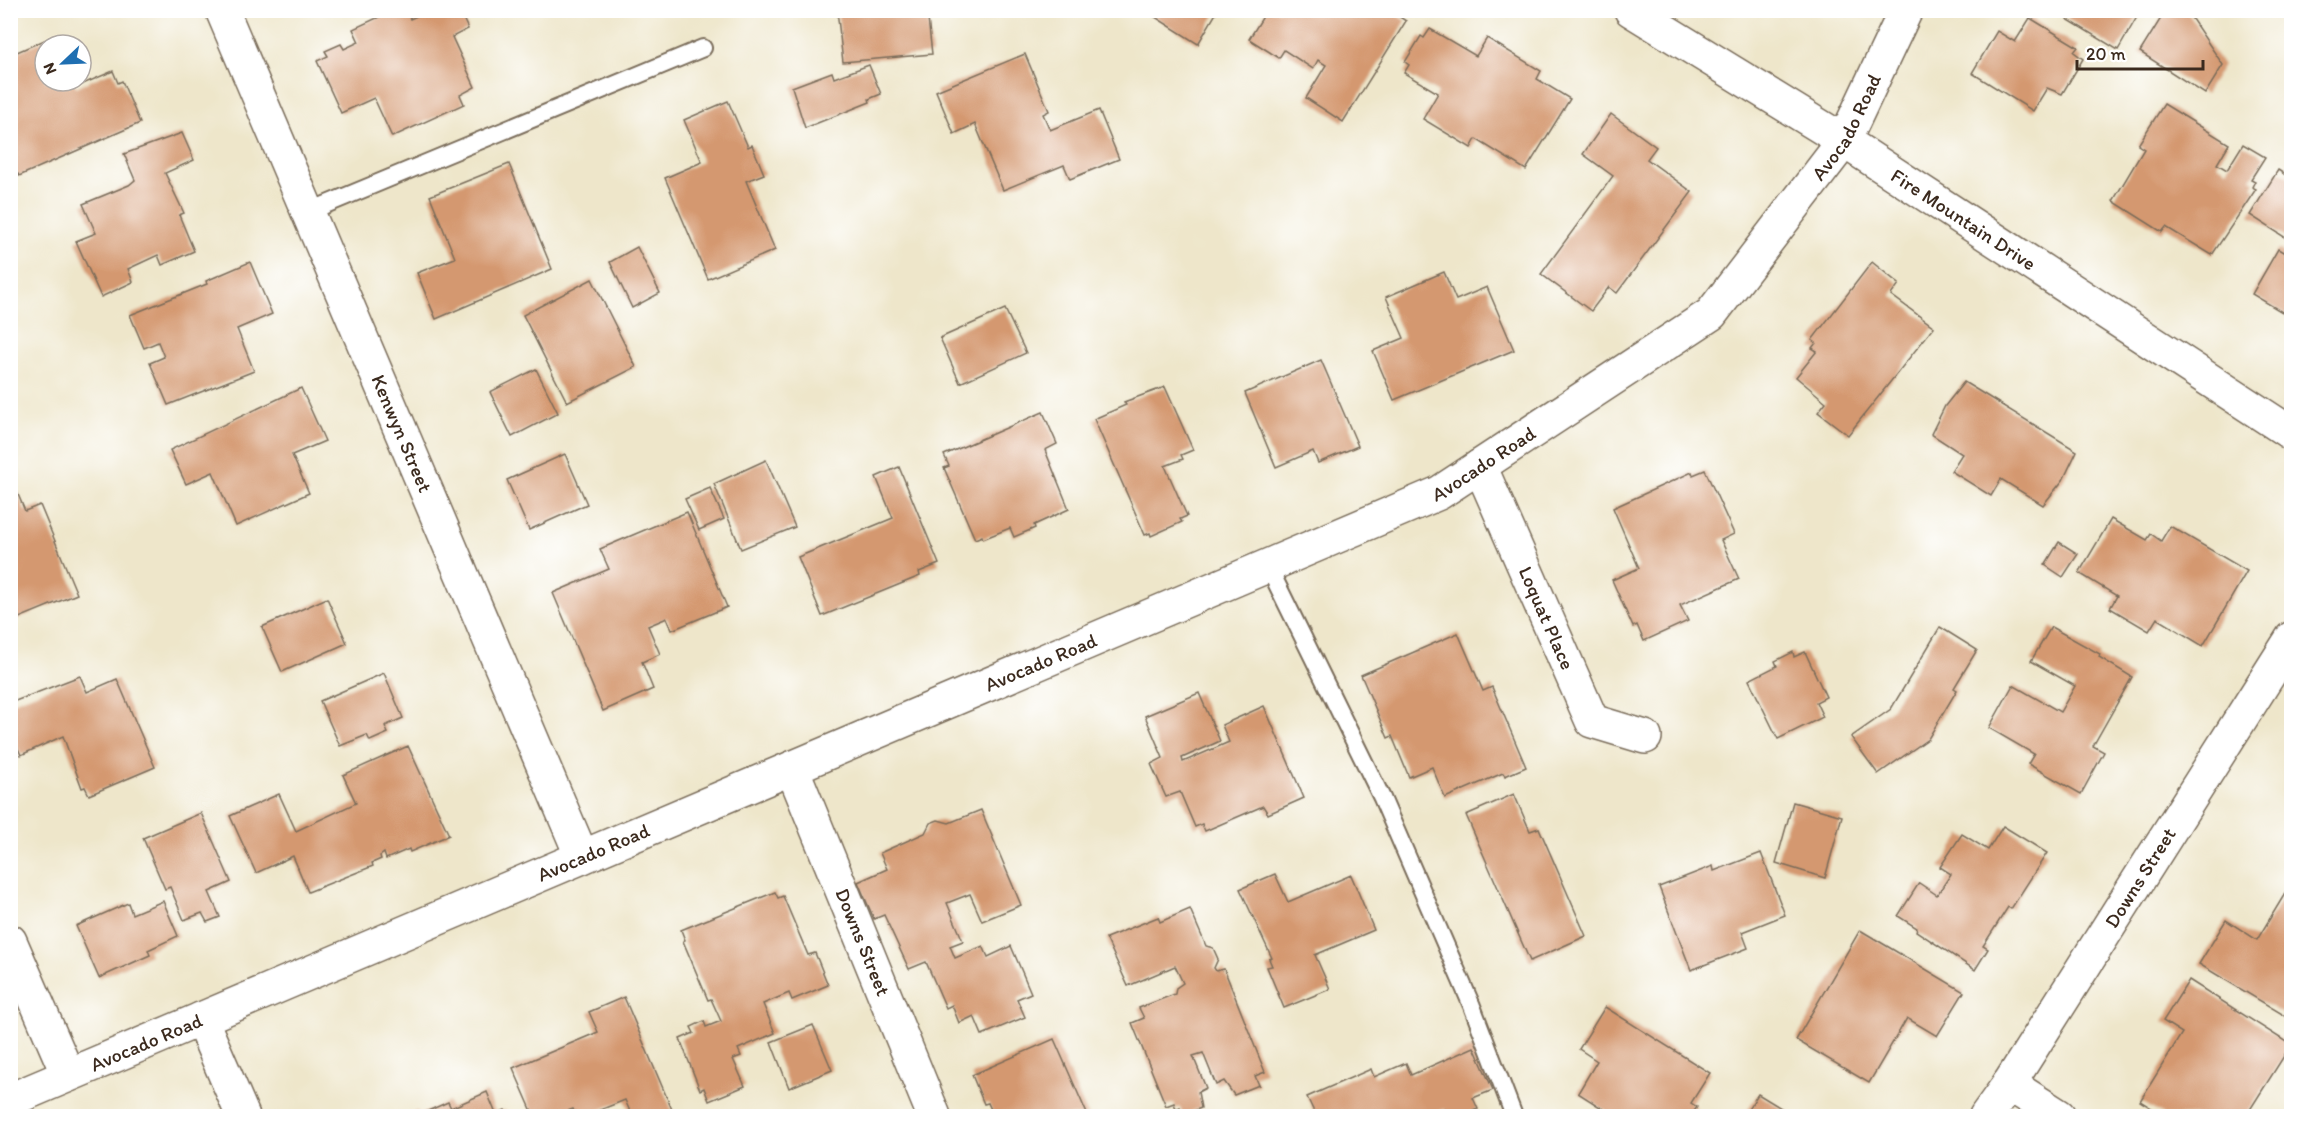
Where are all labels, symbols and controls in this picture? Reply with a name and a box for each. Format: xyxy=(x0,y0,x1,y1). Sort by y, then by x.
north arrow xyxy=(33,33,93,93)
scale bar xyxy=(2077,33,2203,71)
text: 20 m xyxy=(2086,43,2126,65)
text: N xyxy=(39,60,61,77)
street label: Avocado Road xyxy=(1806,70,1886,185)
street label: Fire Mountain Drive xyxy=(1887,163,2041,275)
street label: Kenwyn Street xyxy=(366,371,438,496)
street label: Avocado Road xyxy=(1428,421,1540,507)
street label: Loquat Place xyxy=(1514,563,1580,673)
street label: Avocado Road xyxy=(981,628,1100,697)
street label: Avocado Road xyxy=(534,818,653,887)
street label: Downs Street xyxy=(2099,823,2181,932)
street label: Downs Street xyxy=(830,885,896,999)
street label: Avocado Road xyxy=(87,1008,206,1077)

